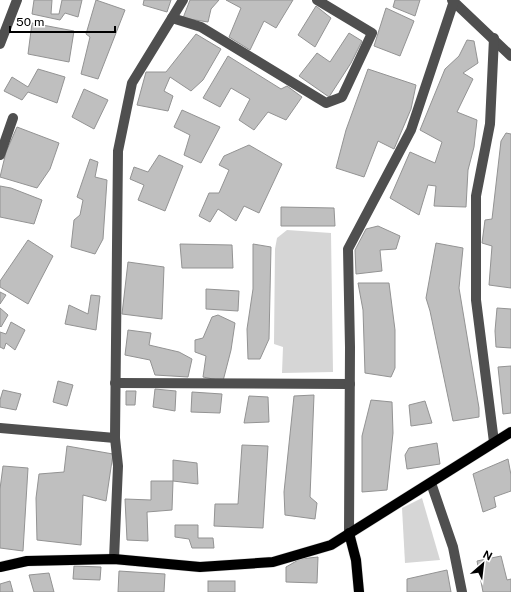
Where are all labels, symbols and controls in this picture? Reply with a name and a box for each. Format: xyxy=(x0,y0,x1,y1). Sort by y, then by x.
scale bar xyxy=(10,8,115,34)
text: 50 m xyxy=(16,15,44,29)
north arrow xyxy=(463,544,503,584)
text: N xyxy=(481,548,494,562)

